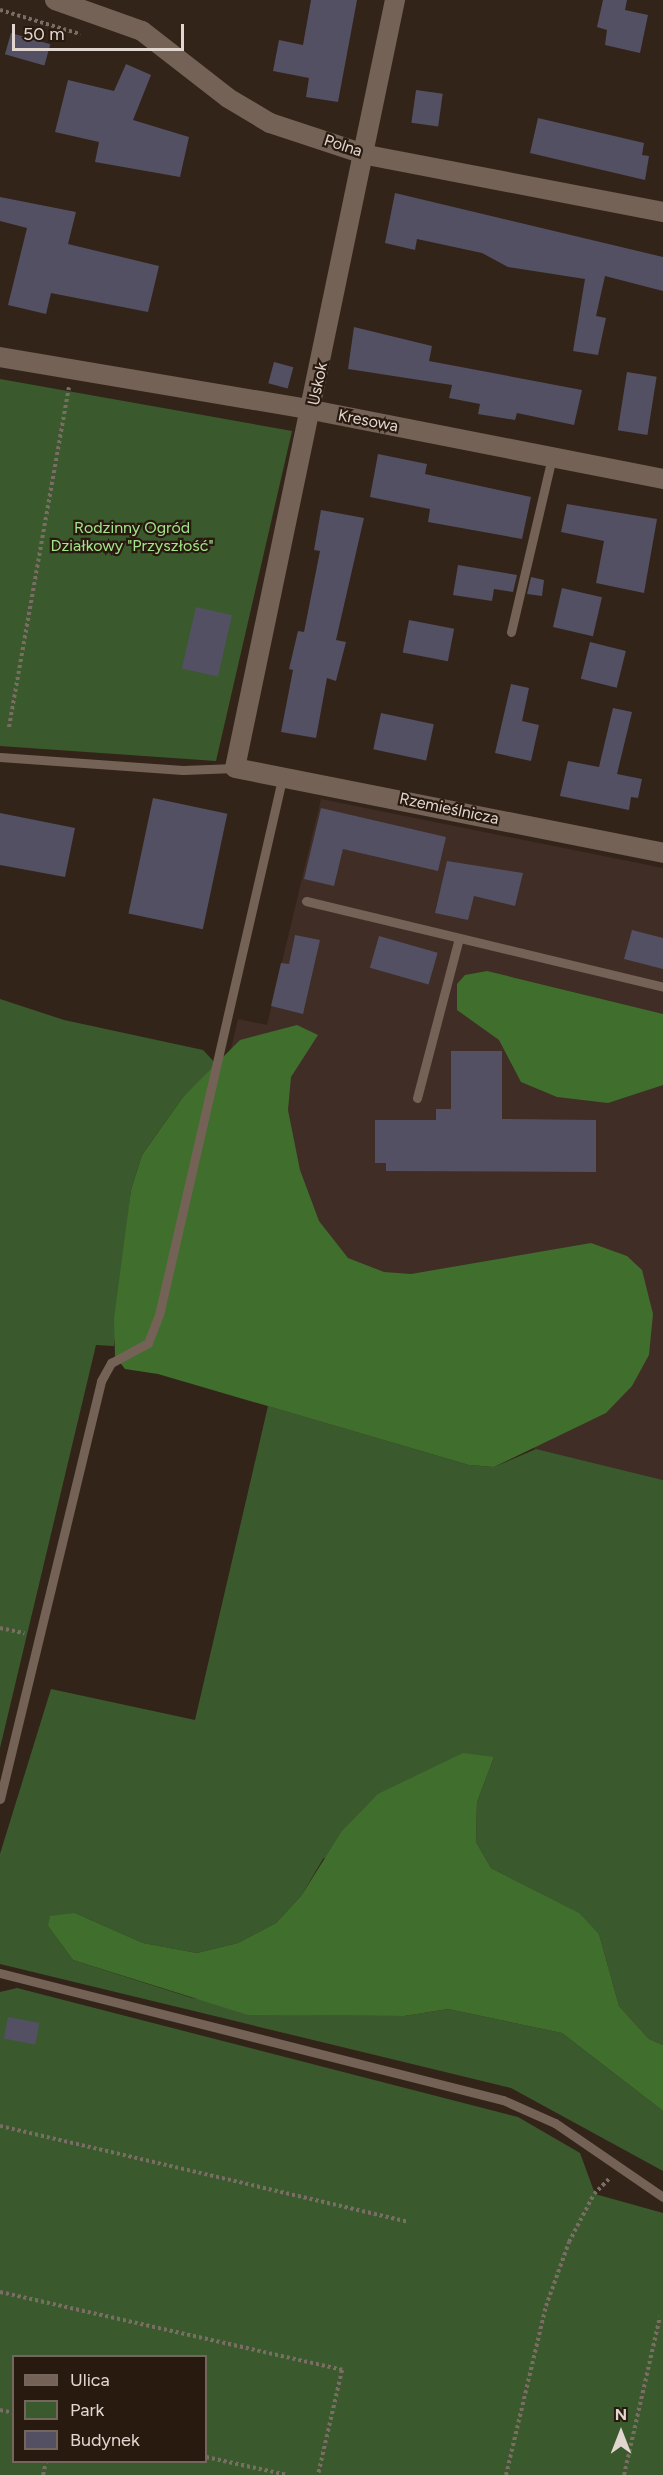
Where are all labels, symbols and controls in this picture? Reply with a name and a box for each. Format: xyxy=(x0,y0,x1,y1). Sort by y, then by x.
scale bar xyxy=(15,12,188,50)
text: 50 m xyxy=(23,23,65,45)
street label: Polna xyxy=(321,131,365,161)
street label: Uskok xyxy=(304,361,332,407)
street label: Kresowa xyxy=(336,406,400,436)
park label: Rodzinny Ogród Działkowy "Przyszłość" xyxy=(50,518,214,556)
street label: Rzemieślnicza xyxy=(398,789,500,829)
legend xyxy=(12,2355,207,2463)
text: Ulica xyxy=(70,2369,110,2391)
text: Park xyxy=(70,2399,104,2421)
north arrow xyxy=(591,2403,651,2463)
text: N xyxy=(615,2405,627,2424)
text: Budynek xyxy=(70,2429,140,2451)

